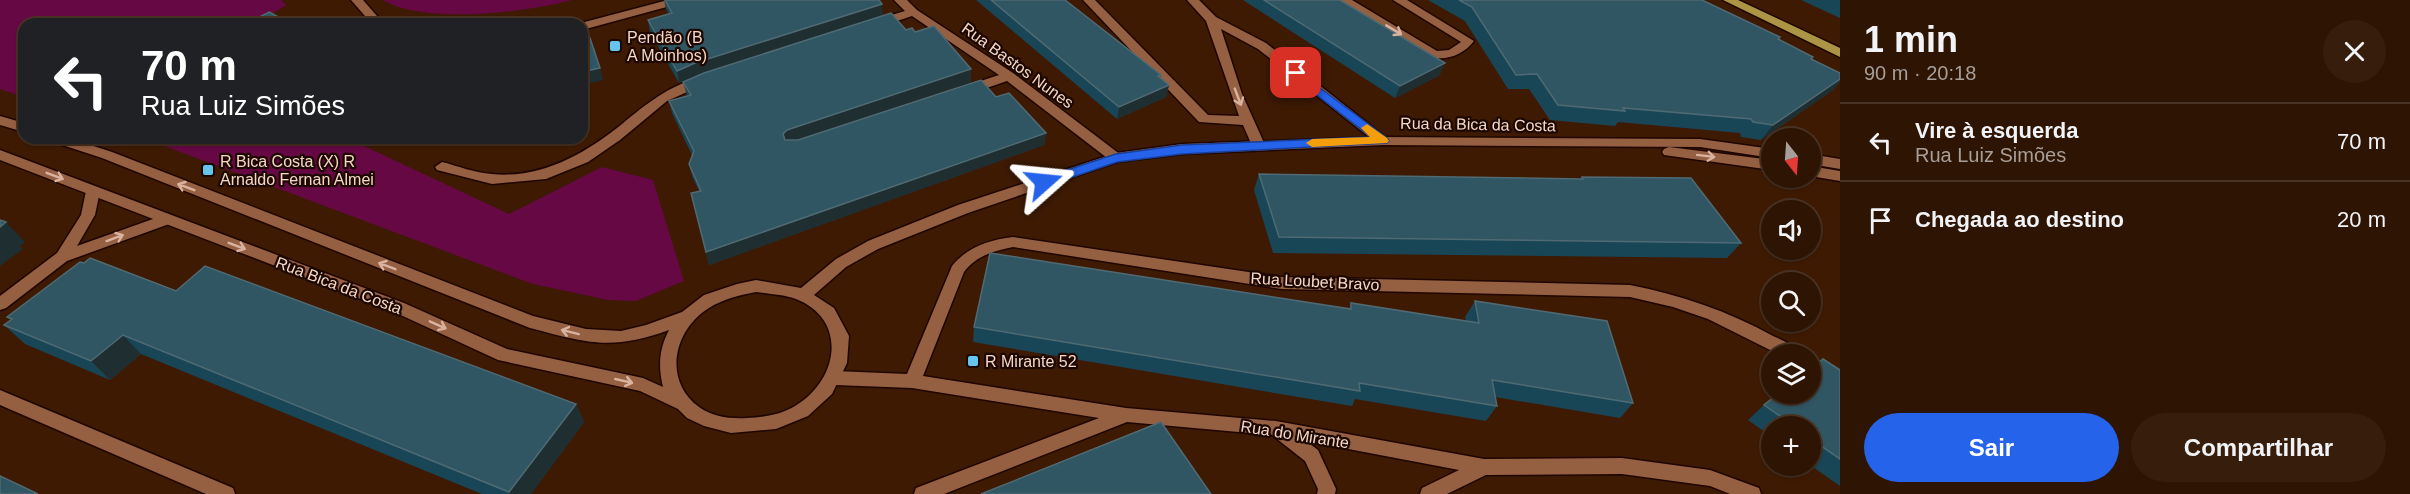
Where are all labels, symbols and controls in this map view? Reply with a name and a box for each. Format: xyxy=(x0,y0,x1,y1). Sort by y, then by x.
street label: Rua Bastos Nunes xyxy=(959,19,1077,111)
text: 1 min xyxy=(1864,19,1958,60)
button: close xyxy=(2323,20,2386,83)
one-way arrow xyxy=(1385,24,1402,36)
place label: Pendão (B A Moinhos) xyxy=(627,29,707,64)
marker: Pendão (B A Moinhos) xyxy=(608,39,622,53)
icon: left xyxy=(42,42,120,120)
text: 70 m xyxy=(141,42,237,89)
pin xyxy=(1270,47,1321,98)
icon: arrive xyxy=(1279,56,1312,89)
text: 90 m · 20:18 xyxy=(1864,62,1976,84)
one-way arrow xyxy=(1233,88,1244,106)
text: Rua Luiz Simões xyxy=(141,91,345,121)
street label: Rua da Bica da Costa xyxy=(1400,115,1556,134)
text: Vire à esquerda xyxy=(1915,118,2078,143)
icon: left xyxy=(1864,126,1897,159)
north arrow xyxy=(1761,128,1821,188)
map controls xyxy=(1761,128,1821,476)
text: 70 m xyxy=(2337,129,2386,154)
text: Rua Luiz Simões xyxy=(1915,144,2066,166)
position arrow xyxy=(1012,150,1076,214)
one-way arrow xyxy=(1696,151,1716,162)
place label: R Bica Costa (X) R Arnaldo Fernan Almei xyxy=(220,153,374,188)
marker: R Bica Costa (X) R Arnaldo Fernan Almei xyxy=(201,163,215,177)
one-way arrow xyxy=(45,171,63,182)
one-way arrow xyxy=(177,180,196,191)
button: sound xyxy=(1761,200,1821,260)
icon: arrive xyxy=(1864,204,1897,237)
text: Chegada ao destino xyxy=(1915,207,2124,232)
text: 20 m xyxy=(2337,207,2386,232)
one-way arrow xyxy=(105,232,124,243)
one-way arrow xyxy=(227,241,246,252)
street label: Rua Bica da Costa xyxy=(274,254,404,317)
one-way arrow xyxy=(378,260,397,271)
street label: Rua Loubet Bravo xyxy=(1250,270,1380,293)
button: search xyxy=(1761,272,1821,332)
one-way arrow xyxy=(428,319,446,331)
one-way arrow xyxy=(561,326,580,337)
button: layers xyxy=(1761,344,1821,404)
place label: R Mirante 52 xyxy=(985,353,1077,370)
marker: R Mirante 52 xyxy=(966,354,980,368)
one-way arrow xyxy=(613,376,633,387)
button: Sair xyxy=(1864,413,2119,482)
button: Compartilhar xyxy=(2131,413,2386,482)
button: + xyxy=(1761,416,1821,476)
street label: Rua do Mirante xyxy=(1240,418,1350,451)

